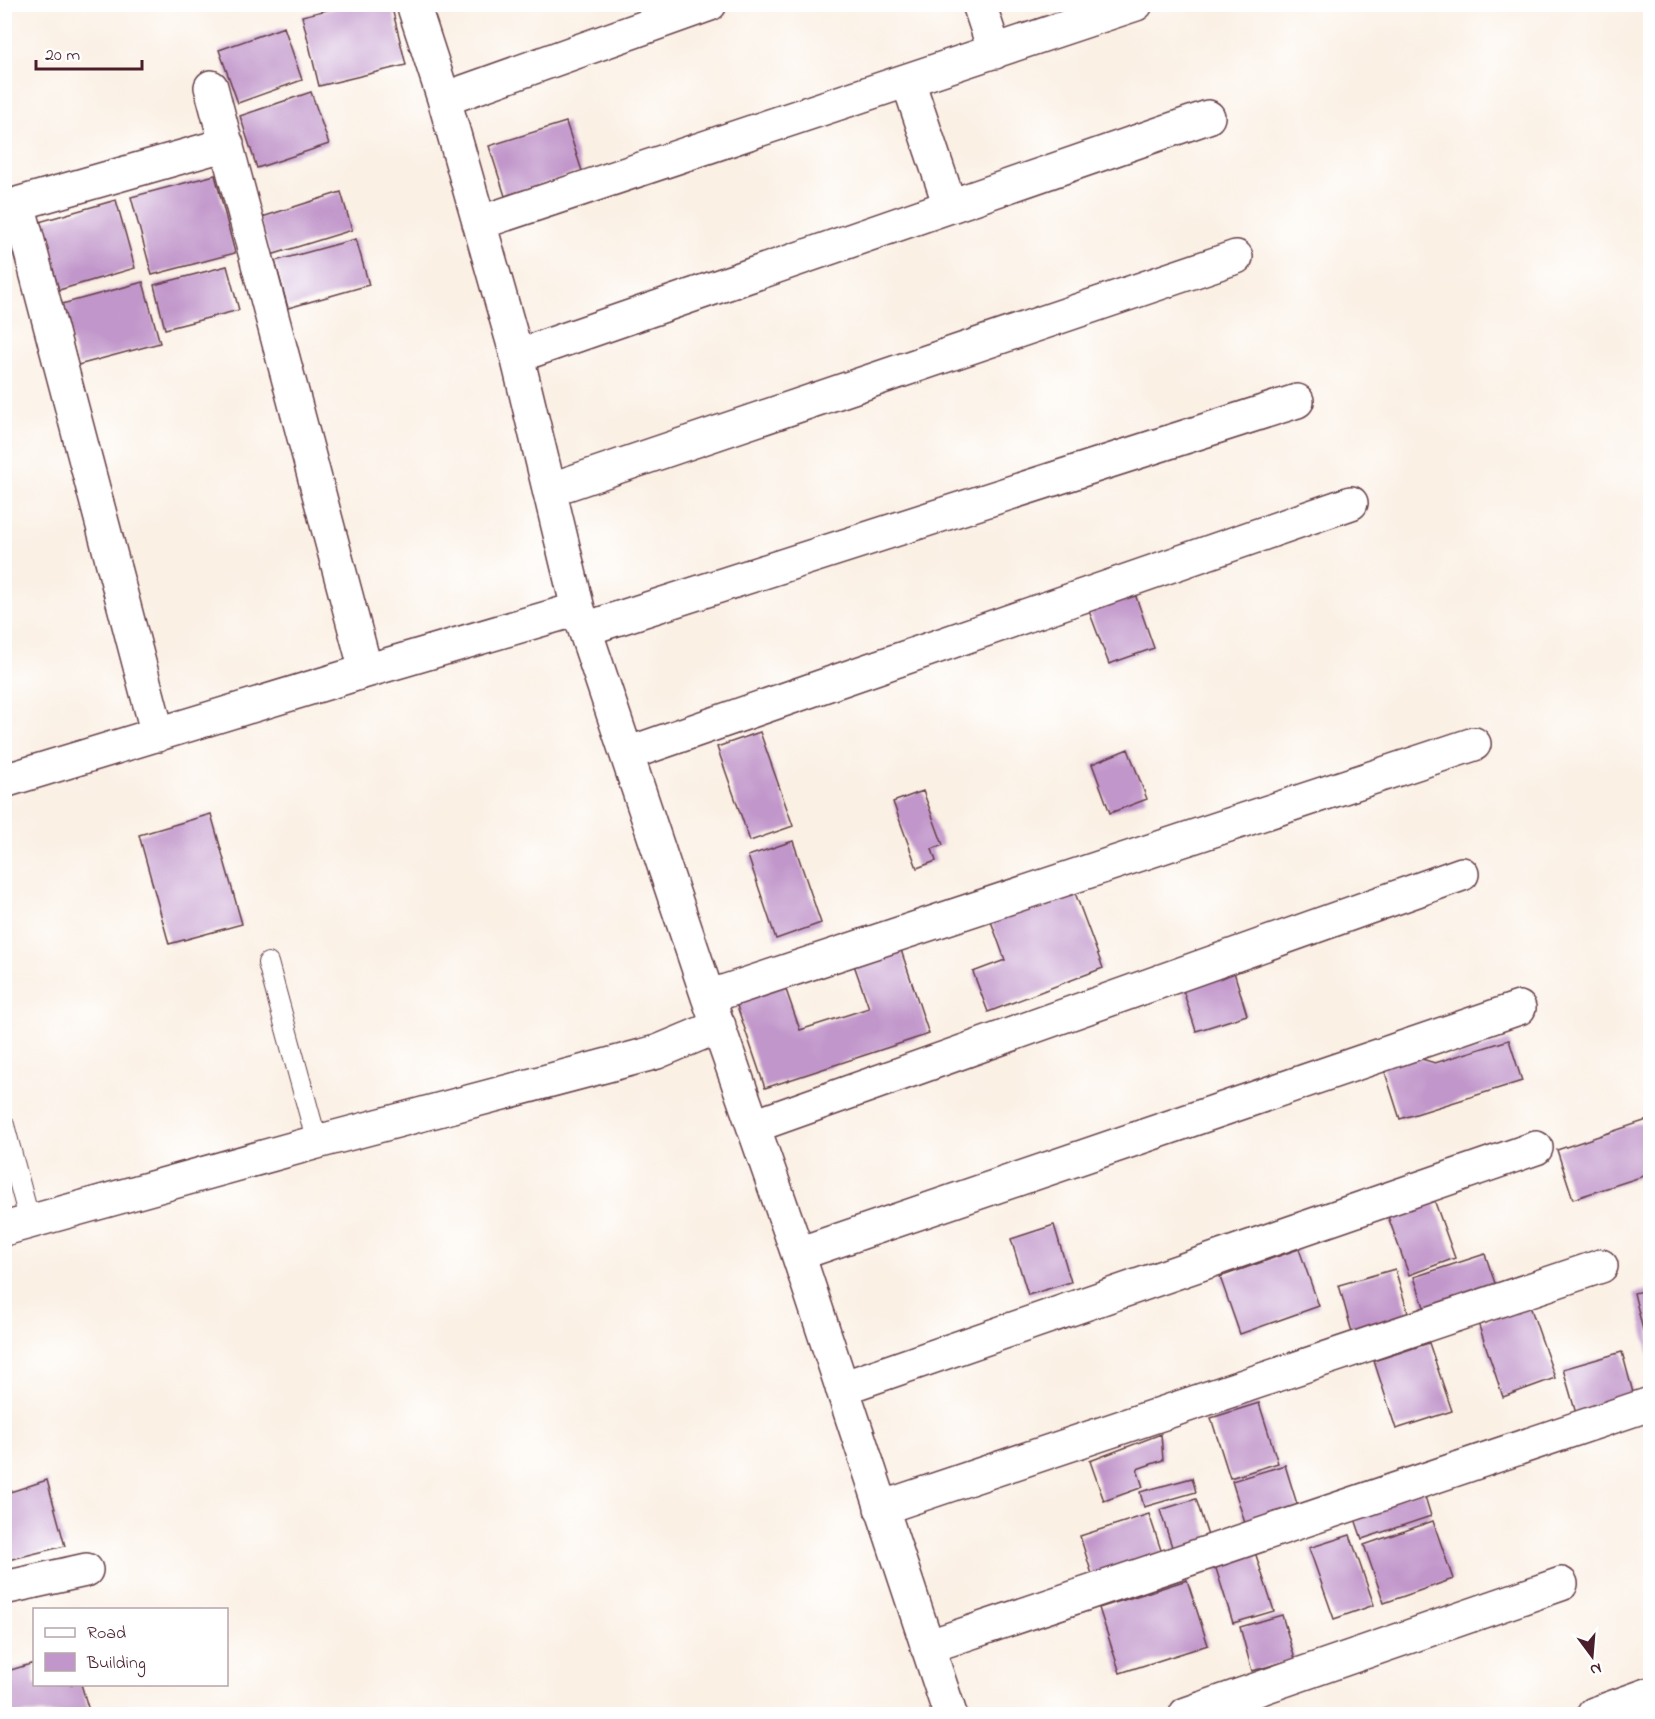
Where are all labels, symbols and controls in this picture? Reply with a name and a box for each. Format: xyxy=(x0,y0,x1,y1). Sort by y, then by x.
scale bar xyxy=(36,33,142,71)
text: 20 m xyxy=(45,43,80,69)
legend xyxy=(33,1608,228,1686)
text: Road xyxy=(87,1621,126,1647)
north arrow xyxy=(1562,1626,1622,1686)
text: Building xyxy=(86,1651,146,1678)
text: N xyxy=(1587,1655,1604,1682)

